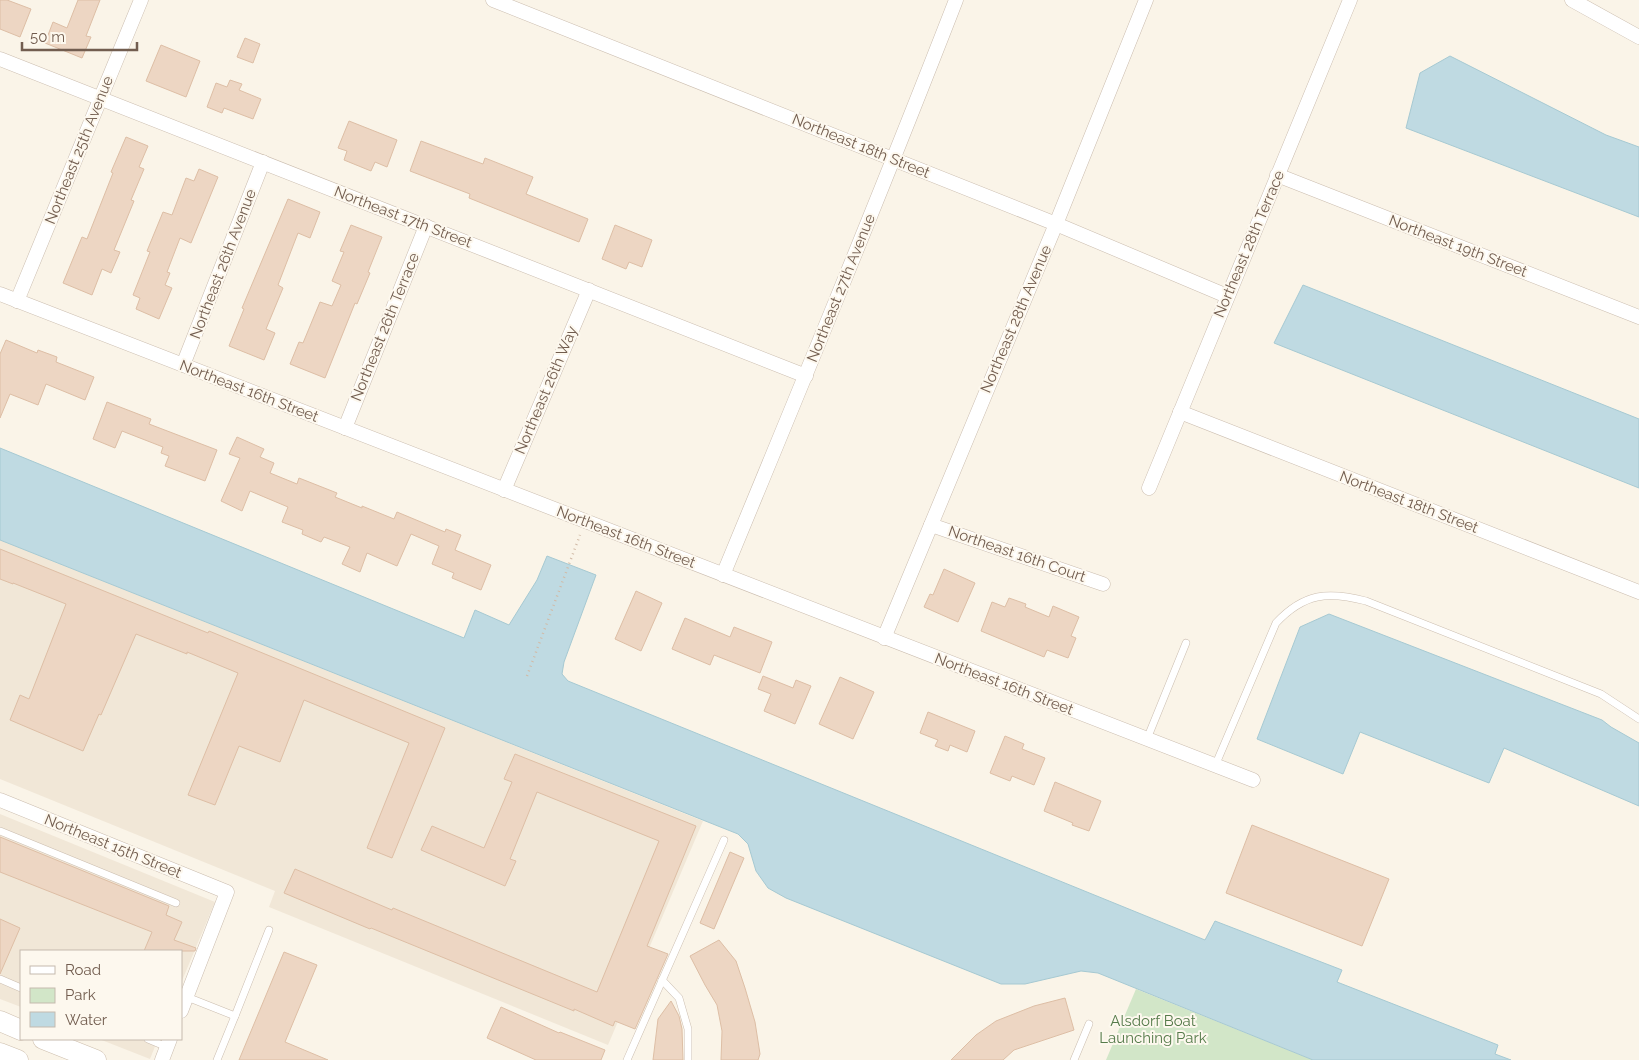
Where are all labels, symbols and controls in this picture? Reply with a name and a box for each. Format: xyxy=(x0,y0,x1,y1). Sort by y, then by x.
scale bar xyxy=(22,20,138,52)
text: 50 m xyxy=(30,28,65,46)
street label: Northeast 25th Avenue xyxy=(41,73,117,227)
street label: Northeast 18th Street xyxy=(789,110,933,182)
street label: Northeast 28th Terrace xyxy=(1210,167,1288,320)
street label: Northeast 17th Street xyxy=(332,182,474,252)
street label: Northeast 26th Avenue xyxy=(186,186,260,342)
street label: Northeast 27th Avenue xyxy=(803,211,879,365)
street label: Northeast 19th Street xyxy=(1386,211,1530,281)
street label: Northeast 28th Avenue xyxy=(977,242,1055,396)
street label: Northeast 26th Terrace xyxy=(347,250,423,404)
street label: Northeast 26th Way xyxy=(511,323,581,457)
street label: Northeast 16th Street xyxy=(177,356,321,426)
street label: Northeast 18th Street xyxy=(1337,467,1481,537)
street label: Northeast 16th Street xyxy=(554,502,698,572)
street label: Northeast 16th Court xyxy=(946,522,1088,586)
street label: Northeast 16th Street xyxy=(932,649,1076,719)
street label: Northeast 15th Street xyxy=(42,810,184,882)
legend xyxy=(20,950,182,1040)
text: Road xyxy=(65,961,101,979)
text: Park xyxy=(65,986,96,1004)
text: Water xyxy=(65,1011,108,1029)
park label: Alsdorf Boat Launching Park xyxy=(1099,1012,1207,1047)

